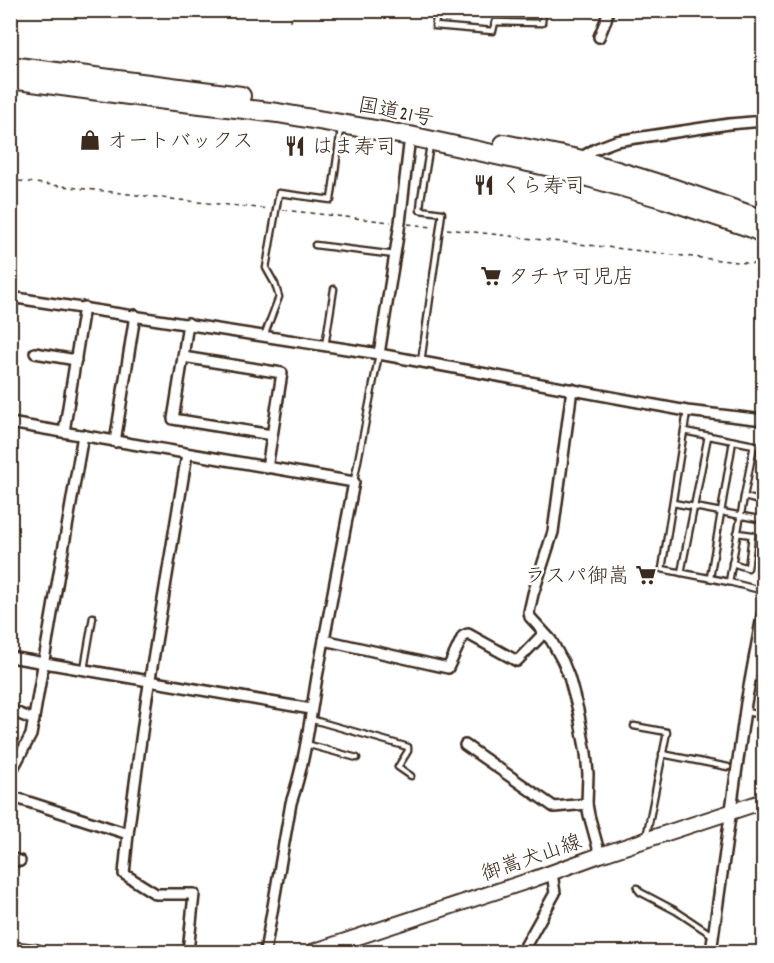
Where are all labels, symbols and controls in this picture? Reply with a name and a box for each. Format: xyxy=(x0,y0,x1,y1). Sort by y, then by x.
street label: 国道21号 xyxy=(355,92,436,136)
shop icon: オートバックス xyxy=(78,128,102,152)
place label: オートバックス xyxy=(107,128,254,158)
restaurant icon: はま寿司 xyxy=(283,134,307,158)
place label: はま寿司 xyxy=(312,134,396,164)
restaurant icon: くら寿司 xyxy=(472,173,496,197)
place label: くら寿司 xyxy=(501,173,585,203)
supermarket icon: タチヤ可児店 xyxy=(479,264,503,288)
place label: タチヤ可児店 xyxy=(508,264,634,294)
place label: ラスパ御嵩 xyxy=(525,563,629,593)
supermarket icon: ラスパ御嵩 xyxy=(634,563,658,587)
street label: 御嵩犬山線 xyxy=(477,829,586,891)

